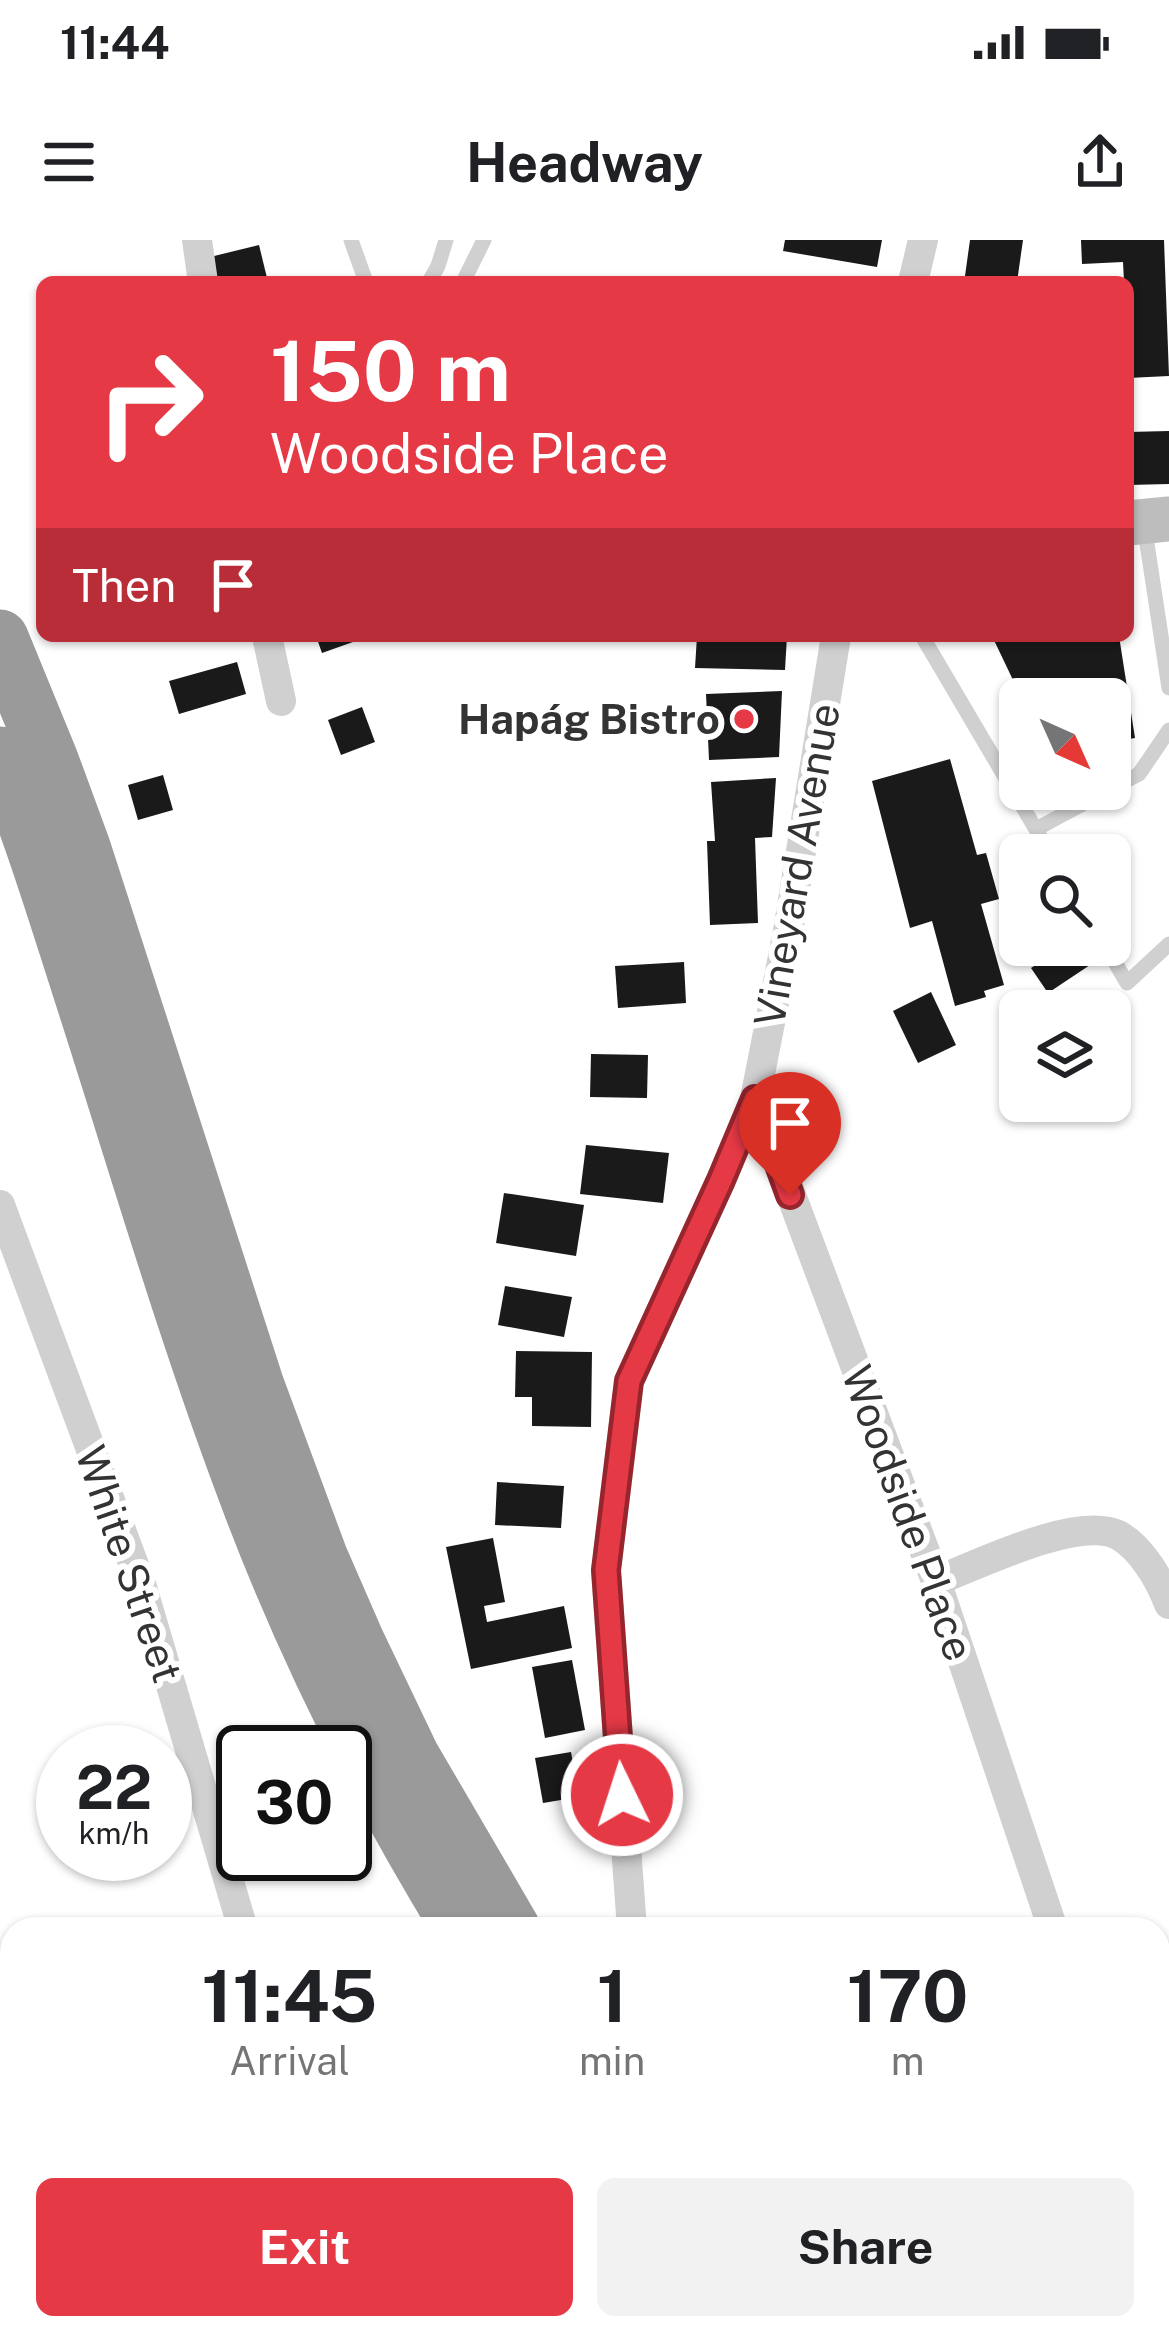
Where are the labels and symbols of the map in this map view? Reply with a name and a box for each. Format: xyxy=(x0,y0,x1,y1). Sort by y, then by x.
north arrow xyxy=(999,678,1131,810)
place label: Hapág Bistro xyxy=(458,694,720,743)
street label: Vineyard Avenue xyxy=(744,699,849,1030)
marker: Hapág Bistro xyxy=(731,706,757,732)
pin xyxy=(739,1072,841,1195)
street label: Woodside Place xyxy=(832,1359,985,1667)
street label: White Street xyxy=(66,1439,193,1689)
speed limit sign: 30 xyxy=(216,1725,372,1881)
position arrow xyxy=(559,1732,685,1858)

